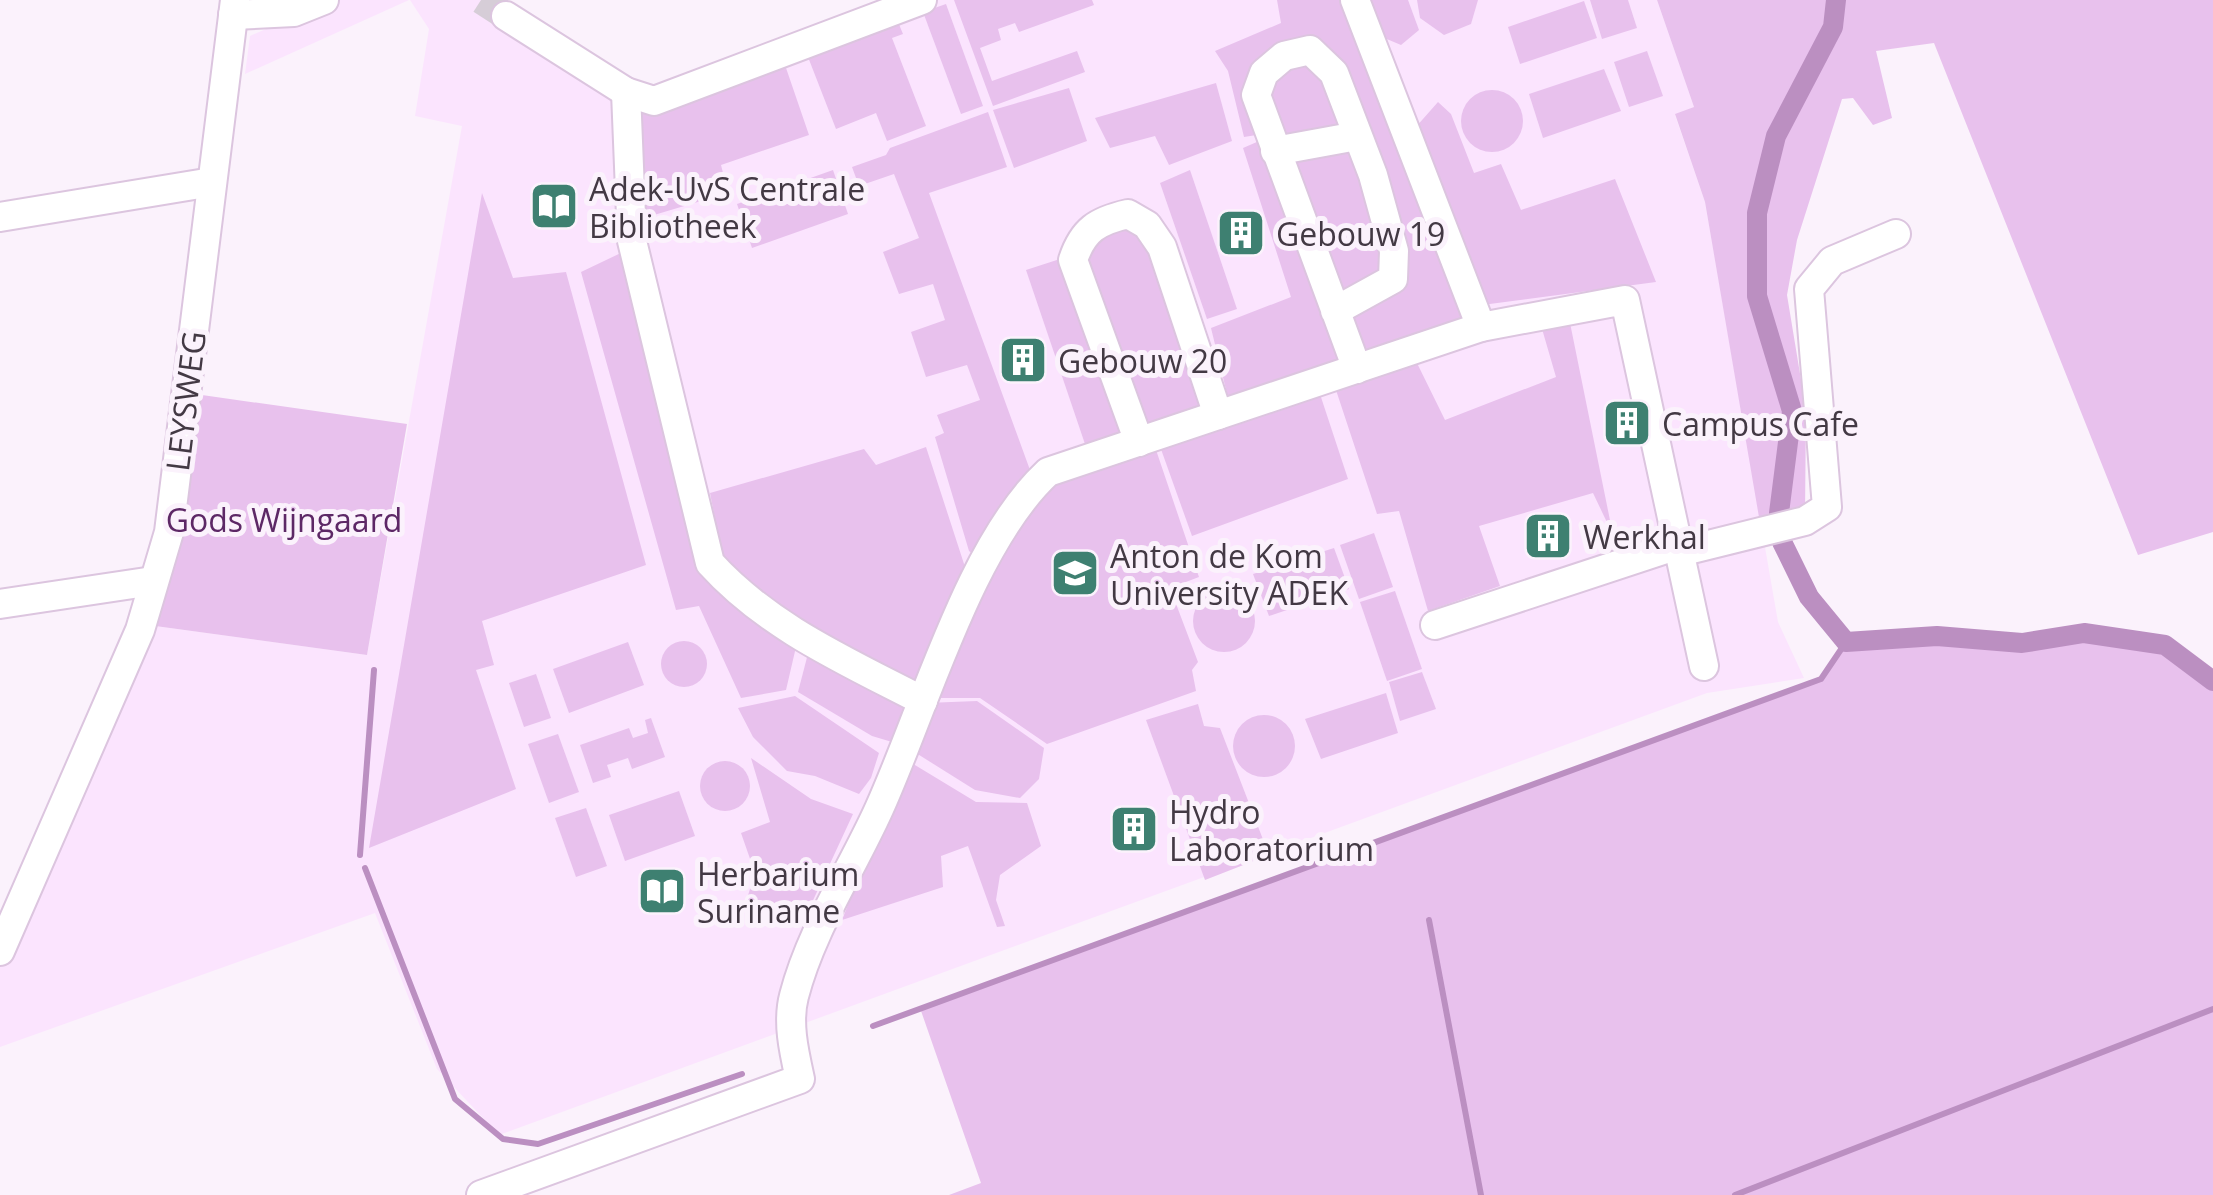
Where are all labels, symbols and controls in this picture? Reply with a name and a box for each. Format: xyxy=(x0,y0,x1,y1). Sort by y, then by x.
place label: Adek-UvS Centrale Bibliotheek xyxy=(589,167,865,247)
library icon: Adek-UvS Centrale Bibliotheek xyxy=(528,180,580,232)
building icon: Gebouw 19 xyxy=(1215,207,1267,259)
place label: Gebouw 19 xyxy=(1276,212,1445,255)
street label: LEYSWEG xyxy=(155,329,215,473)
building icon: Gebouw 20 xyxy=(997,334,1049,386)
place label: Gebouw 20 xyxy=(1058,339,1227,382)
building icon: Campus Cafe xyxy=(1601,397,1653,449)
place label: Campus Cafe xyxy=(1662,402,1859,445)
park label: Gods Wijngaard xyxy=(166,498,402,541)
building icon: Werkhal xyxy=(1522,510,1574,562)
place label: Werkhal xyxy=(1583,515,1706,558)
place label: Anton de Kom University ADEK xyxy=(1110,534,1348,614)
school or university icon: Anton de Kom University ADEK xyxy=(1049,547,1101,599)
place label: Hydro Laboratorium xyxy=(1169,790,1374,870)
building icon: Hydro Laboratorium xyxy=(1108,803,1160,855)
place label: Herbarium Suriname xyxy=(697,852,859,932)
library icon: Herbarium Suriname xyxy=(636,865,688,917)

